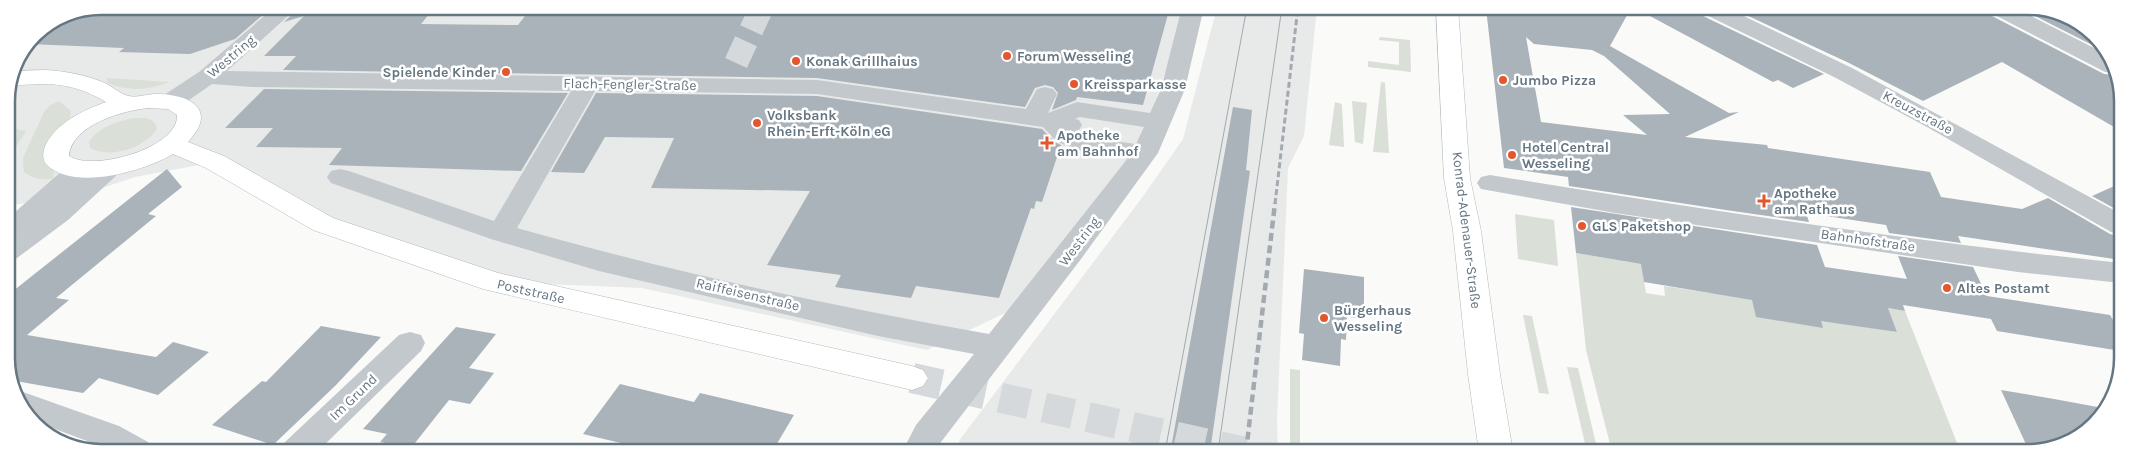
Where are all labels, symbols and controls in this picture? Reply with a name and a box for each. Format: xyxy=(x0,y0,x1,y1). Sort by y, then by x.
street label: Westring xyxy=(204,31,259,81)
place label: Forum Wesseling xyxy=(1017,48,1131,65)
marker: Forum Wesseling xyxy=(1001,50,1013,62)
place label: Konak Grillhaius xyxy=(806,53,918,70)
marker: Konak Grillhaius xyxy=(790,55,802,67)
place label: Spielende Kinder xyxy=(383,64,497,81)
marker: Spielende Kinder xyxy=(500,66,512,78)
place label: Jumbo Pizza xyxy=(1513,72,1596,89)
marker: Jumbo Pizza xyxy=(1497,74,1509,86)
street label: Flach-Fengler-Straße xyxy=(563,75,697,94)
place label: Kreissparkasse xyxy=(1084,76,1186,93)
marker: Kreissparkasse xyxy=(1068,78,1080,90)
street label: Kreuzstraße xyxy=(1880,87,1956,138)
place label: Volksbank Rhein-Erft-Köln eG xyxy=(767,107,891,140)
marker: Volksbank Rhein-Erft-Köln eG xyxy=(751,117,763,129)
place label: Apotheke am Bahnhof xyxy=(1057,127,1139,160)
marker: Apotheke am Bahnhof xyxy=(1041,137,1053,149)
place label: Hotel Central Wesseling xyxy=(1522,139,1609,172)
marker: Hotel Central Wesseling xyxy=(1506,149,1518,161)
street label: Konrad-Adenauer-Straße xyxy=(1448,151,1485,310)
place label: Apotheke am Rathaus xyxy=(1774,185,1855,218)
marker: Apotheke am Rathaus xyxy=(1758,195,1770,207)
street label: Westring xyxy=(1055,213,1104,269)
place label: GLS Paketshop xyxy=(1592,218,1691,235)
marker: GLS Paketshop xyxy=(1576,220,1588,232)
street label: Bahnhofstraße xyxy=(1820,225,1916,256)
street label: Raiffeisenstraße xyxy=(695,274,801,315)
street label: Poststraße xyxy=(495,275,567,308)
place label: Altes Postamt xyxy=(1957,280,2050,297)
marker: Altes Postamt xyxy=(1941,282,1953,294)
place label: Bürgerhaus Wesseling xyxy=(1334,302,1411,335)
marker: Bürgerhaus Wesseling xyxy=(1318,312,1330,324)
street label: Im Grund xyxy=(326,371,381,424)

